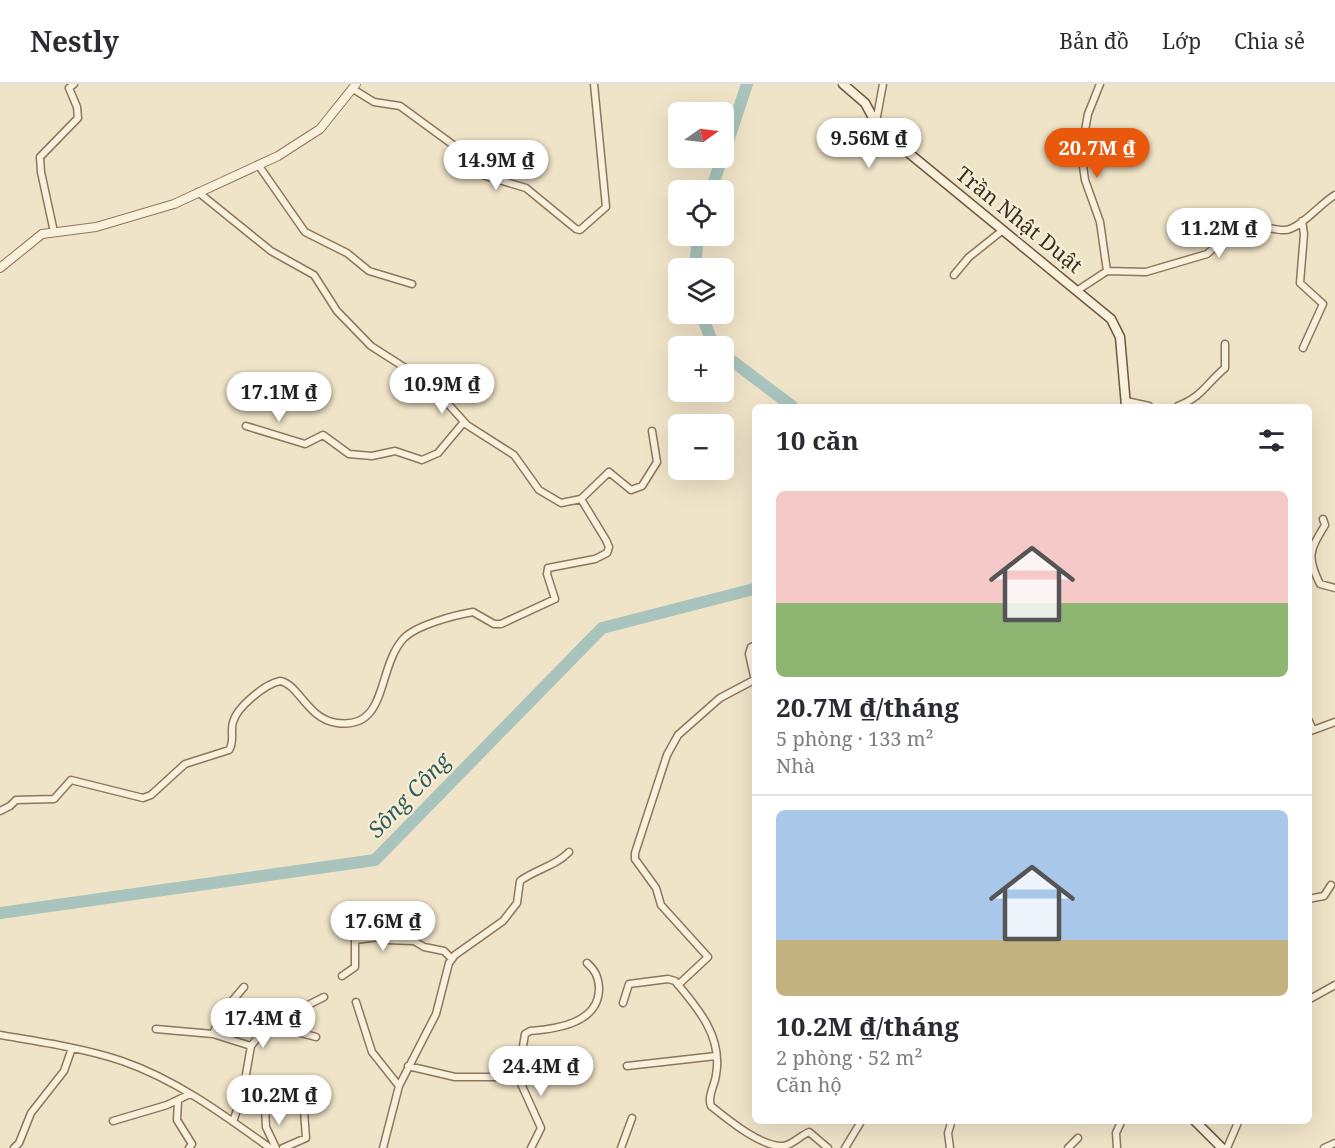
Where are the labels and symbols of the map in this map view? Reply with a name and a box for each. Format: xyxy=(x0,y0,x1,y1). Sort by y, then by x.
north arrow xyxy=(668,102,734,168)
pin: 9.56M ₫ xyxy=(814,118,924,169)
pin: 20.7M ₫ xyxy=(1042,128,1152,179)
pin: 14.9M ₫ xyxy=(441,140,551,191)
street label: Trần Nhật Duật xyxy=(951,160,1089,279)
pin: 11.2M ₫ xyxy=(1164,208,1274,259)
pin: 10.9M ₫ xyxy=(387,364,497,415)
pin: 17.1M ₫ xyxy=(224,372,334,423)
water label: Sông Công xyxy=(360,744,458,843)
pin: 17.6M ₫ xyxy=(328,901,438,952)
pin: 17.4M ₫ xyxy=(208,998,318,1049)
pin: 24.4M ₫ xyxy=(486,1046,596,1097)
pin: 10.2M ₫ xyxy=(224,1075,334,1126)

